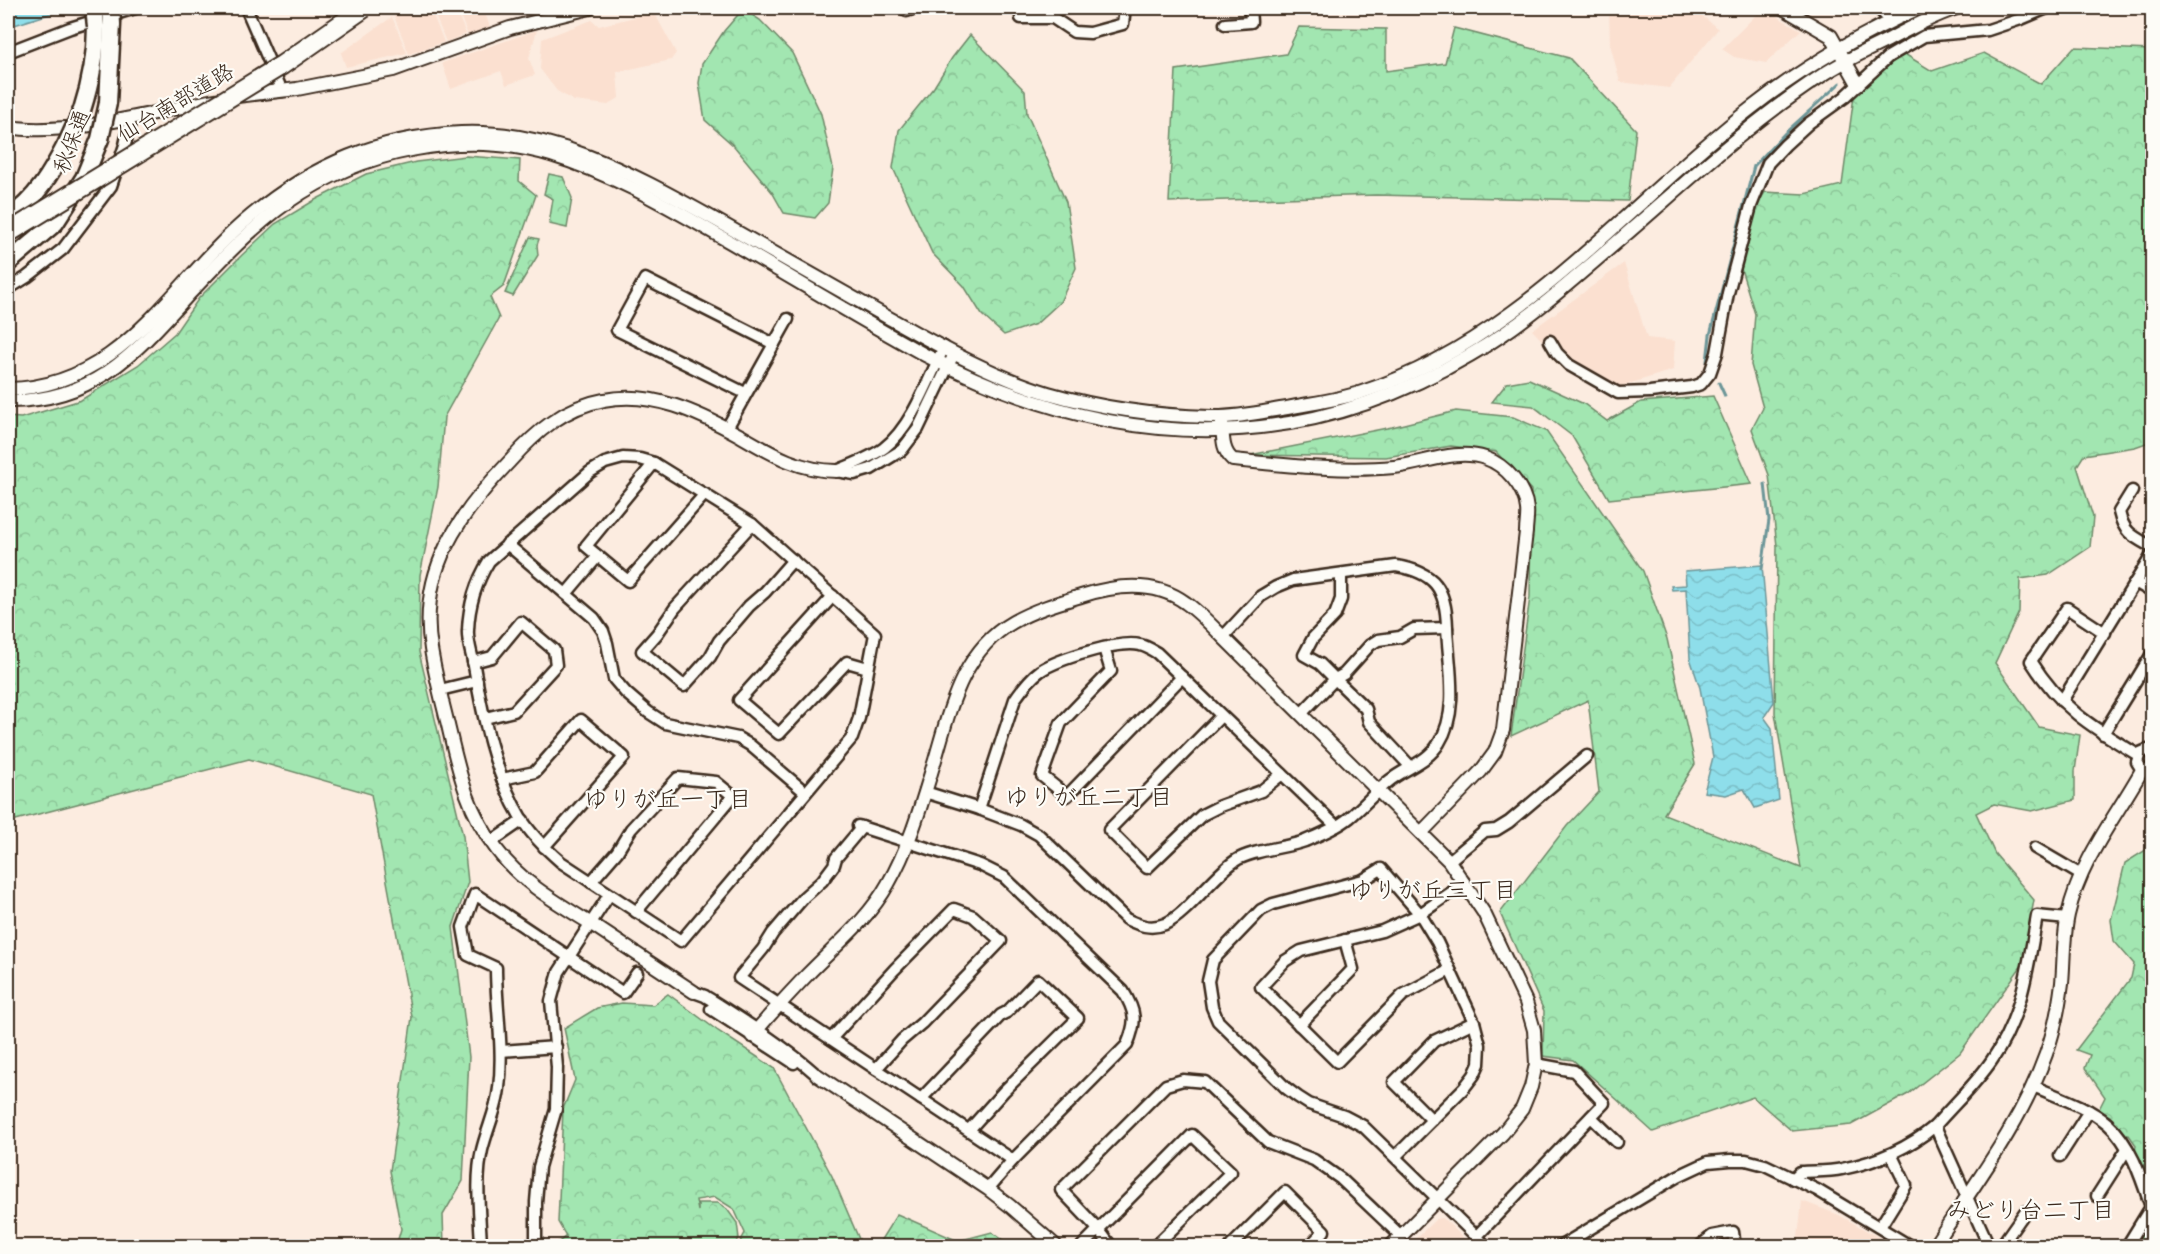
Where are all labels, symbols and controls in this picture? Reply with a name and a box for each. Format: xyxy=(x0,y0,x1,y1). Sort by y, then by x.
street label: 仙台南部道路 xyxy=(112,58,239,148)
street label: 秋保通 xyxy=(48,106,96,177)
district label: ゆりが丘二丁目 xyxy=(1005,783,1173,811)
district label: ゆりが丘一丁目 xyxy=(584,785,752,813)
district label: ゆりが丘三丁目 xyxy=(1349,876,1517,904)
district label: みどり台二丁目 xyxy=(1947,1196,2115,1224)

